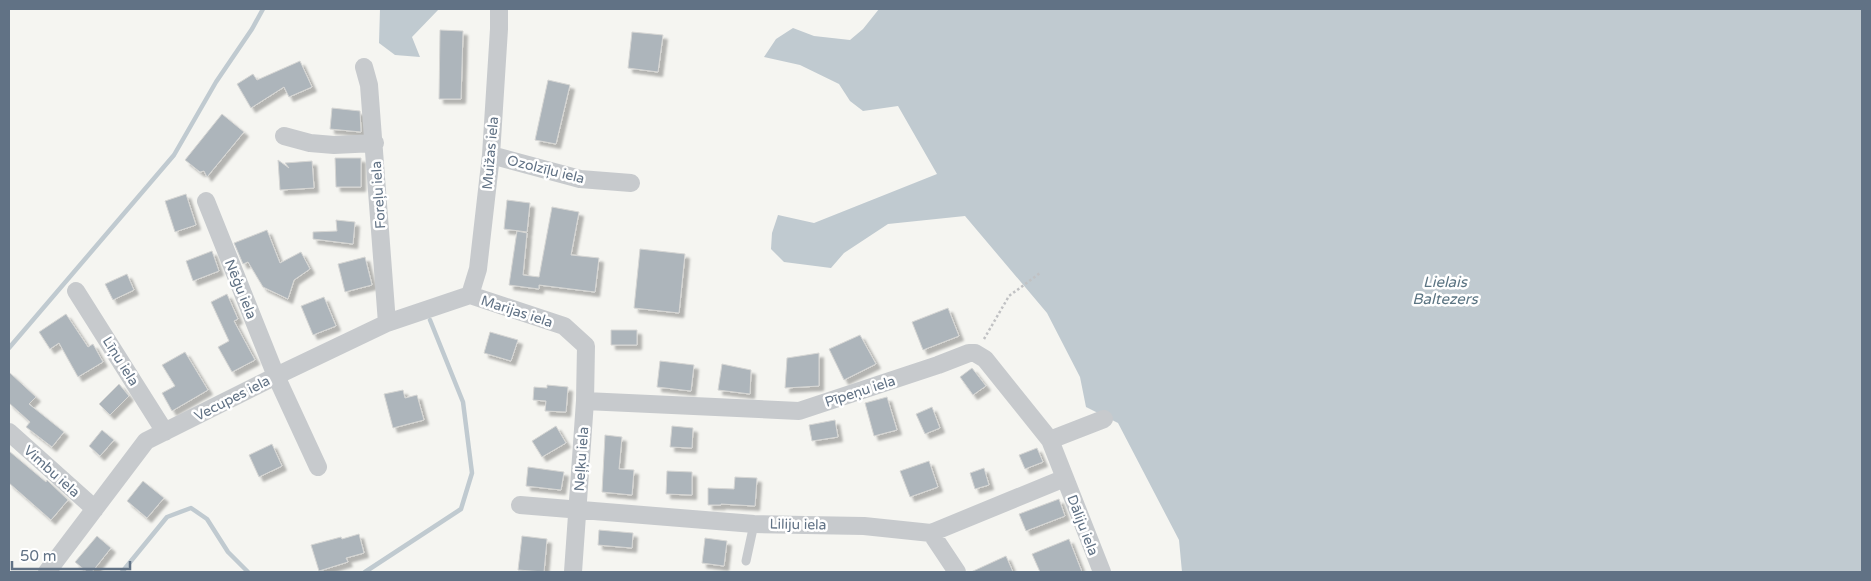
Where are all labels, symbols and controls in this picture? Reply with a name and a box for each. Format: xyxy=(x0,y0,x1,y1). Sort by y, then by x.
street label: Muižas iela xyxy=(479,116,502,190)
street label: Ozolzīļu iela xyxy=(505,152,586,187)
street label: Foreļu iela xyxy=(368,160,389,229)
street label: Nēģu iela xyxy=(221,257,260,321)
water label: Lielais Baltezers xyxy=(1412,273,1480,308)
street label: Marijas iela xyxy=(479,292,555,331)
street label: Līņu iela xyxy=(99,333,142,389)
street label: Vecupes iela xyxy=(192,372,273,425)
street label: Pīpeņu iela xyxy=(823,372,897,411)
street label: Neļķu iela xyxy=(571,426,592,492)
street label: Vimbu iela xyxy=(20,442,83,501)
street label: Dāliju iela xyxy=(1063,492,1102,558)
street label: Liliju iela xyxy=(769,516,827,533)
scale bar xyxy=(12,538,130,570)
text: 50 m xyxy=(20,547,57,565)

